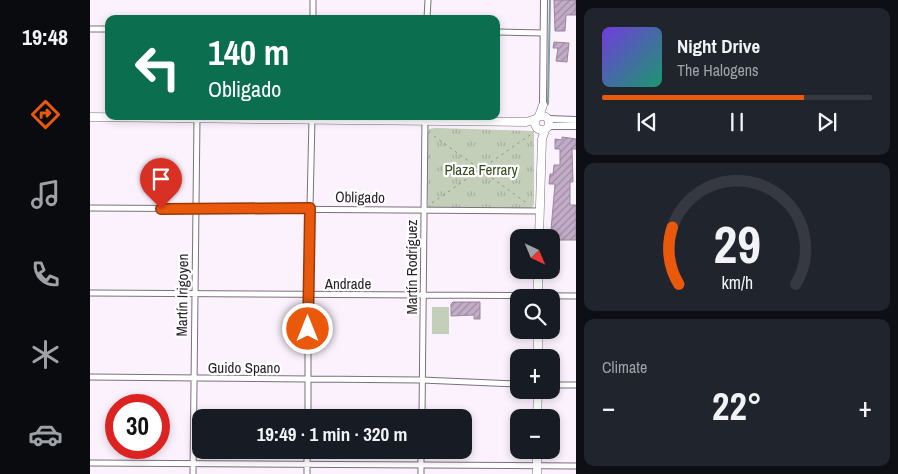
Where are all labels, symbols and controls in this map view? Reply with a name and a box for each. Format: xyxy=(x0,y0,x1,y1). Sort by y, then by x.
text: 19:48 xyxy=(22,22,68,52)
text: 140 m xyxy=(208,29,289,76)
text: Night Drive xyxy=(677,33,760,59)
icon: left xyxy=(125,35,190,100)
text: The Halogens xyxy=(677,59,759,81)
text: Obligado xyxy=(208,74,281,104)
icon: directions xyxy=(28,97,63,132)
icon: previous xyxy=(633,108,661,136)
icon: pause xyxy=(723,108,751,136)
icon: next xyxy=(813,108,841,136)
pin xyxy=(140,158,182,209)
park label: Plaza Ferrary xyxy=(444,159,518,180)
icon: arrive xyxy=(147,165,175,193)
icon: music xyxy=(28,177,63,212)
street label: Obligado xyxy=(335,186,385,208)
text: 29 xyxy=(713,209,761,279)
street label: Martín Rodríguez xyxy=(401,219,422,315)
north arrow xyxy=(510,229,560,279)
map controls xyxy=(510,229,560,459)
street label: Martín Irigoyen xyxy=(171,253,193,337)
icon: phone xyxy=(28,257,63,292)
text: km/h xyxy=(721,271,753,295)
street label: Andrade xyxy=(324,273,371,294)
button: search xyxy=(510,289,560,339)
position arrow xyxy=(281,302,333,354)
icon: climate xyxy=(28,337,63,372)
button: + xyxy=(510,349,560,399)
text: Climate xyxy=(602,356,647,378)
street label: Guido Spano xyxy=(208,357,280,378)
text: 22° xyxy=(712,381,762,432)
text: − xyxy=(602,388,615,426)
text: + xyxy=(859,388,872,426)
speed limit sign: 30 xyxy=(105,394,170,459)
button: − xyxy=(510,409,560,459)
icon: car xyxy=(28,417,63,452)
text: 19:49 · 1 min · 320 m xyxy=(257,421,407,447)

